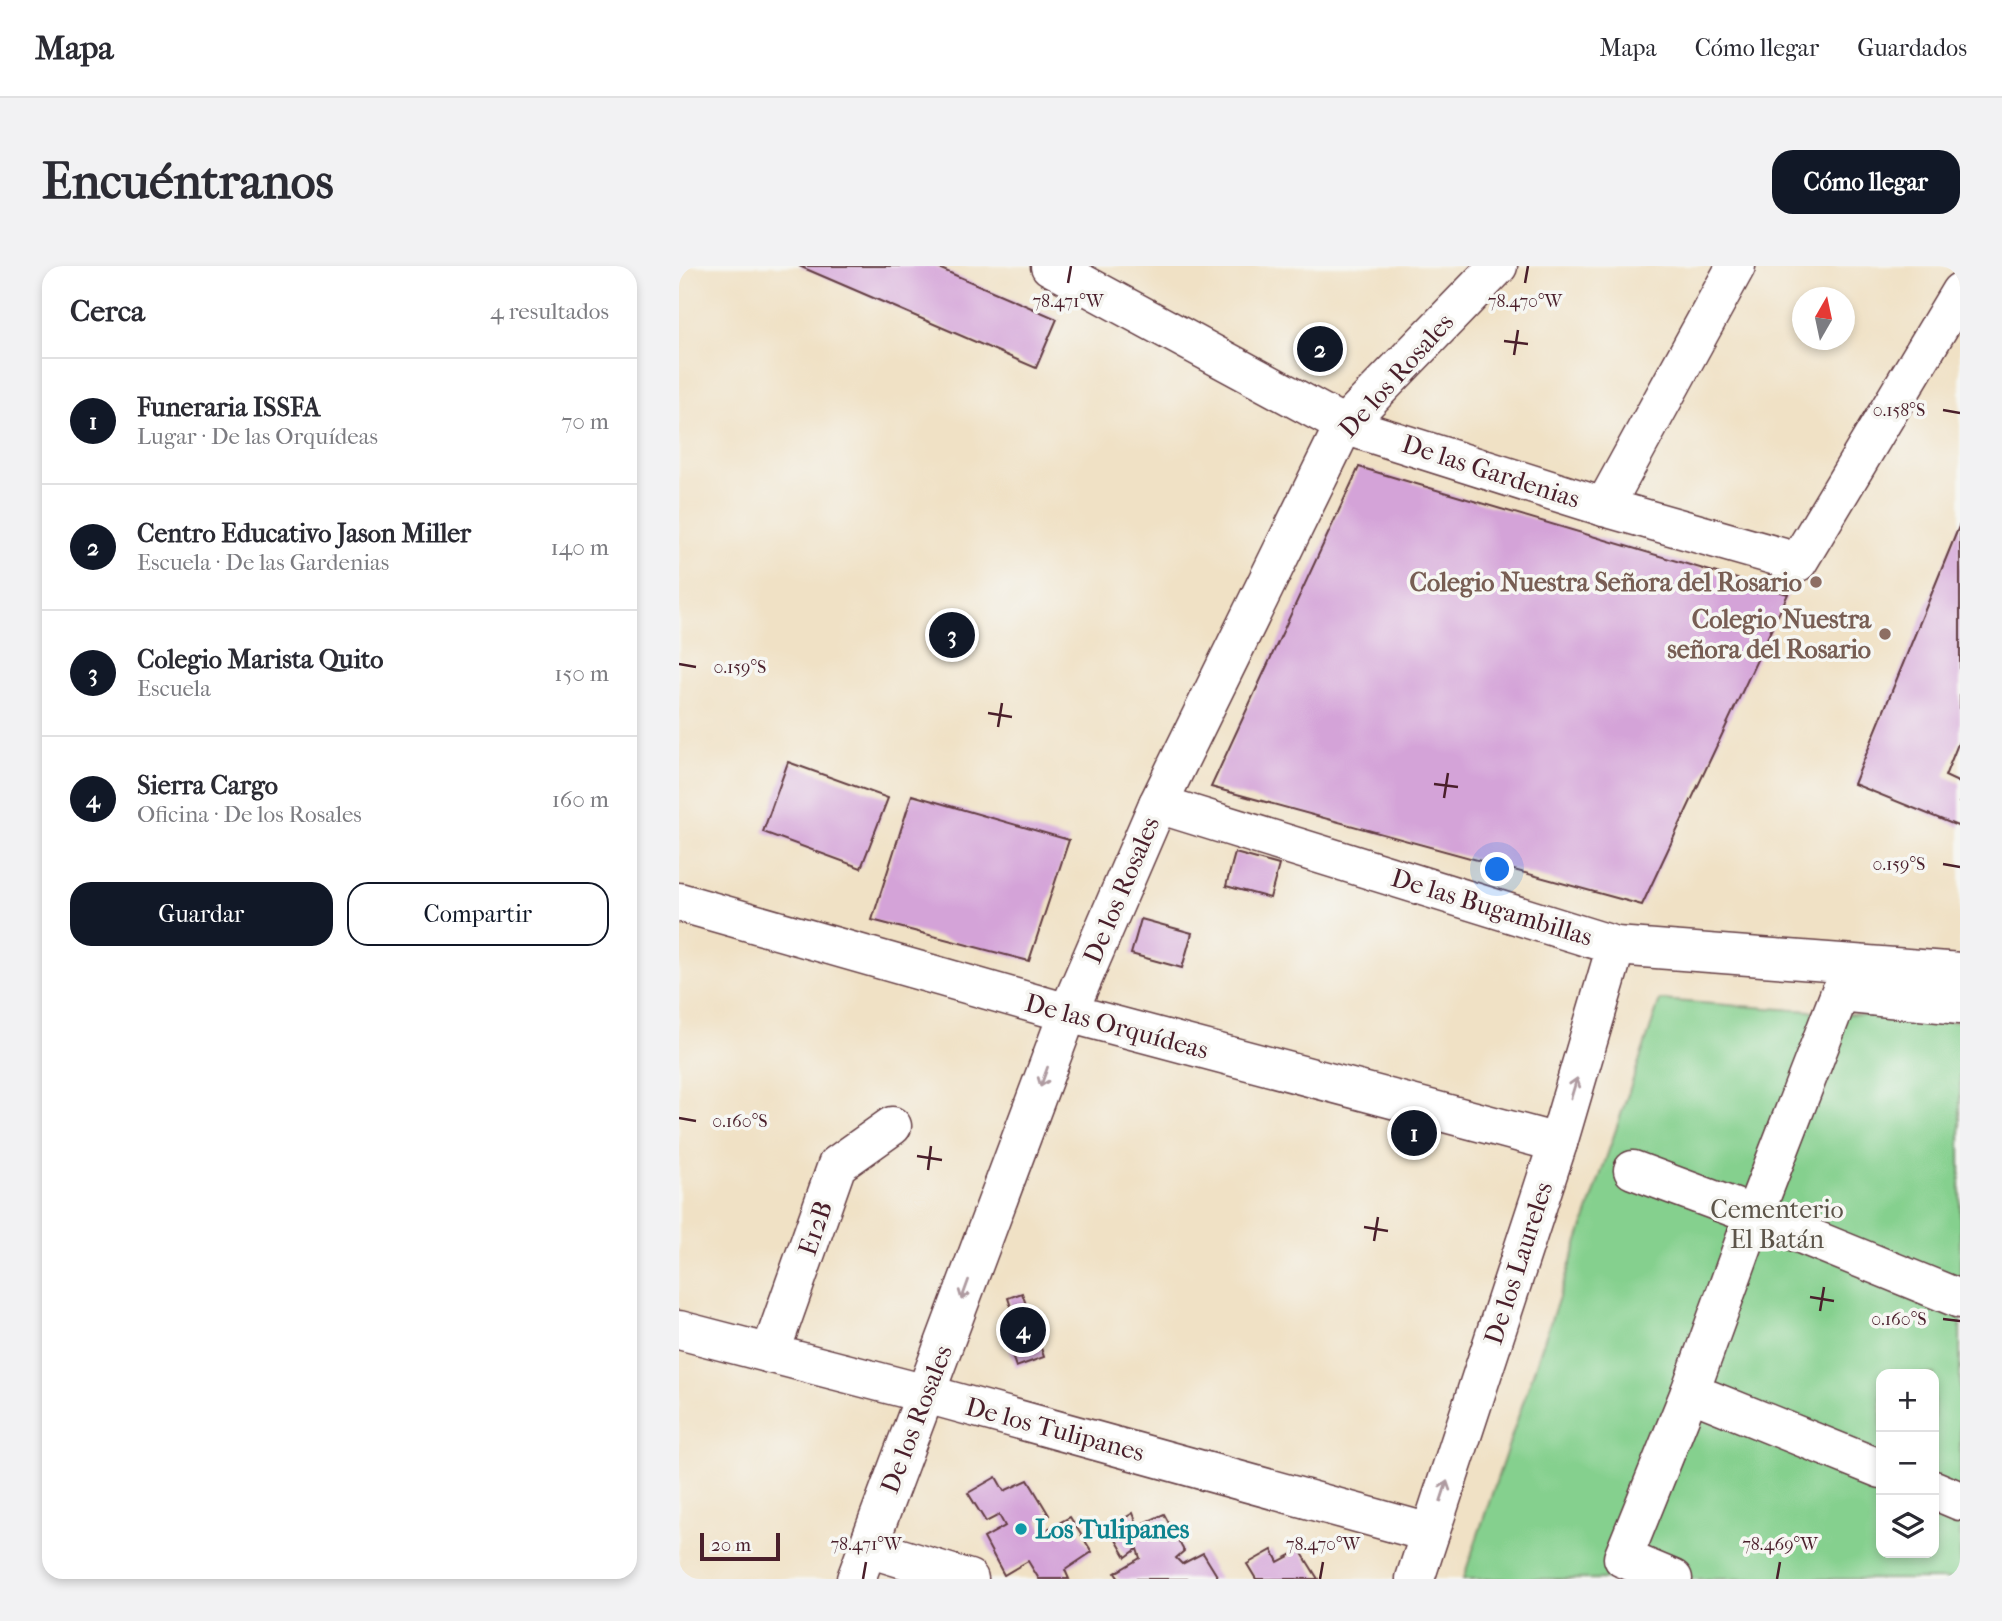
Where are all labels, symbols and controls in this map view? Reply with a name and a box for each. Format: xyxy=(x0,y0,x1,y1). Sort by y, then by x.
text: Mapa xyxy=(35,29,114,68)
text: Mapa xyxy=(1599,34,1657,62)
text: Cómo llegar xyxy=(1695,34,1819,62)
text: Guardados xyxy=(1857,34,1967,62)
button: Cómo llegar xyxy=(1772,150,1960,214)
text: Encuéntranos xyxy=(42,153,334,211)
north arrow xyxy=(1792,287,1855,350)
text: 78.471°W xyxy=(1032,291,1105,312)
text: 78.470°W xyxy=(1488,291,1564,312)
text: Cerca xyxy=(70,294,145,329)
text: 4 resultados xyxy=(490,298,609,325)
street label: De los Rosales xyxy=(1333,307,1460,444)
pin: 2 xyxy=(1297,323,1343,375)
text: Funeraria ISSFA xyxy=(137,392,320,423)
text: 0.158°S xyxy=(1873,400,1925,421)
text: 1 xyxy=(89,408,97,435)
text: 70 m xyxy=(561,408,609,435)
text: Lugar · De las Orquídeas xyxy=(137,423,378,450)
street label: De las Gardenias xyxy=(1398,428,1584,515)
text: Centro Educativo Jason Miller xyxy=(137,518,471,549)
text: 2 xyxy=(87,534,99,561)
text: 140 m xyxy=(550,534,609,561)
text: Escuela · De las Gardenias xyxy=(137,549,389,576)
place label: Colegio Nuestra Señora del Rosario xyxy=(1410,567,1802,598)
marker: Colegio Nuestra Señora del Rosario xyxy=(1808,574,1824,590)
place label: Colegio Nuestra señora del Rosario xyxy=(1667,604,1872,665)
pin: 3 xyxy=(929,609,975,661)
marker: Colegio Nuestra señora del Rosario xyxy=(1877,626,1893,642)
text: Colegio Marista Quito xyxy=(137,644,383,675)
text: 0.159°S xyxy=(714,657,766,678)
text: 3 xyxy=(88,660,98,687)
text: 150 m xyxy=(554,660,609,687)
text: Escuela xyxy=(137,675,211,702)
text: Sierra Cargo xyxy=(137,770,278,801)
text: 4 xyxy=(86,786,100,813)
text: 160 m xyxy=(552,786,609,813)
text: Oficina · De los Rosales xyxy=(137,801,362,828)
street label: De los Rosales xyxy=(1077,812,1166,968)
your location xyxy=(1480,852,1514,886)
text: 0.159°S xyxy=(1873,854,1925,875)
street label: De las Bugambillas xyxy=(1387,862,1596,953)
button: Guardar xyxy=(70,882,333,946)
button: Compartir xyxy=(347,882,609,946)
street label: De las Orquídeas xyxy=(1022,987,1212,1066)
one-way arrow xyxy=(1037,1066,1050,1088)
one-way arrow xyxy=(1568,1077,1581,1099)
pin: 1 xyxy=(1391,1107,1437,1159)
text: 0.160°S xyxy=(712,1111,768,1132)
street label: De los Laureles xyxy=(1478,1178,1559,1348)
park label: Cementerio El Batán xyxy=(1710,1194,1844,1255)
street label: E12B xyxy=(792,1197,839,1259)
one-way arrow xyxy=(957,1279,970,1301)
pin: 4 xyxy=(1000,1304,1046,1356)
text: 0.160°S xyxy=(1871,1309,1927,1330)
street label: De los Rosales xyxy=(874,1341,959,1498)
map controls xyxy=(1876,1369,1939,1558)
button: + xyxy=(1876,1369,1939,1432)
street label: De los Tulipanes xyxy=(962,1391,1148,1468)
button: − xyxy=(1876,1432,1939,1495)
one-way arrow xyxy=(1438,1480,1451,1502)
button: layers xyxy=(1876,1495,1939,1558)
place label: Los Tulipanes xyxy=(1035,1514,1190,1545)
marker: Los Tulipanes xyxy=(1013,1521,1029,1537)
scale bar xyxy=(700,1530,781,1562)
text: 20 m xyxy=(711,1534,751,1556)
text: 78.471°W xyxy=(830,1534,903,1555)
text: 78.470°W xyxy=(1286,1534,1362,1555)
text: 78.469°W xyxy=(1742,1534,1819,1555)

